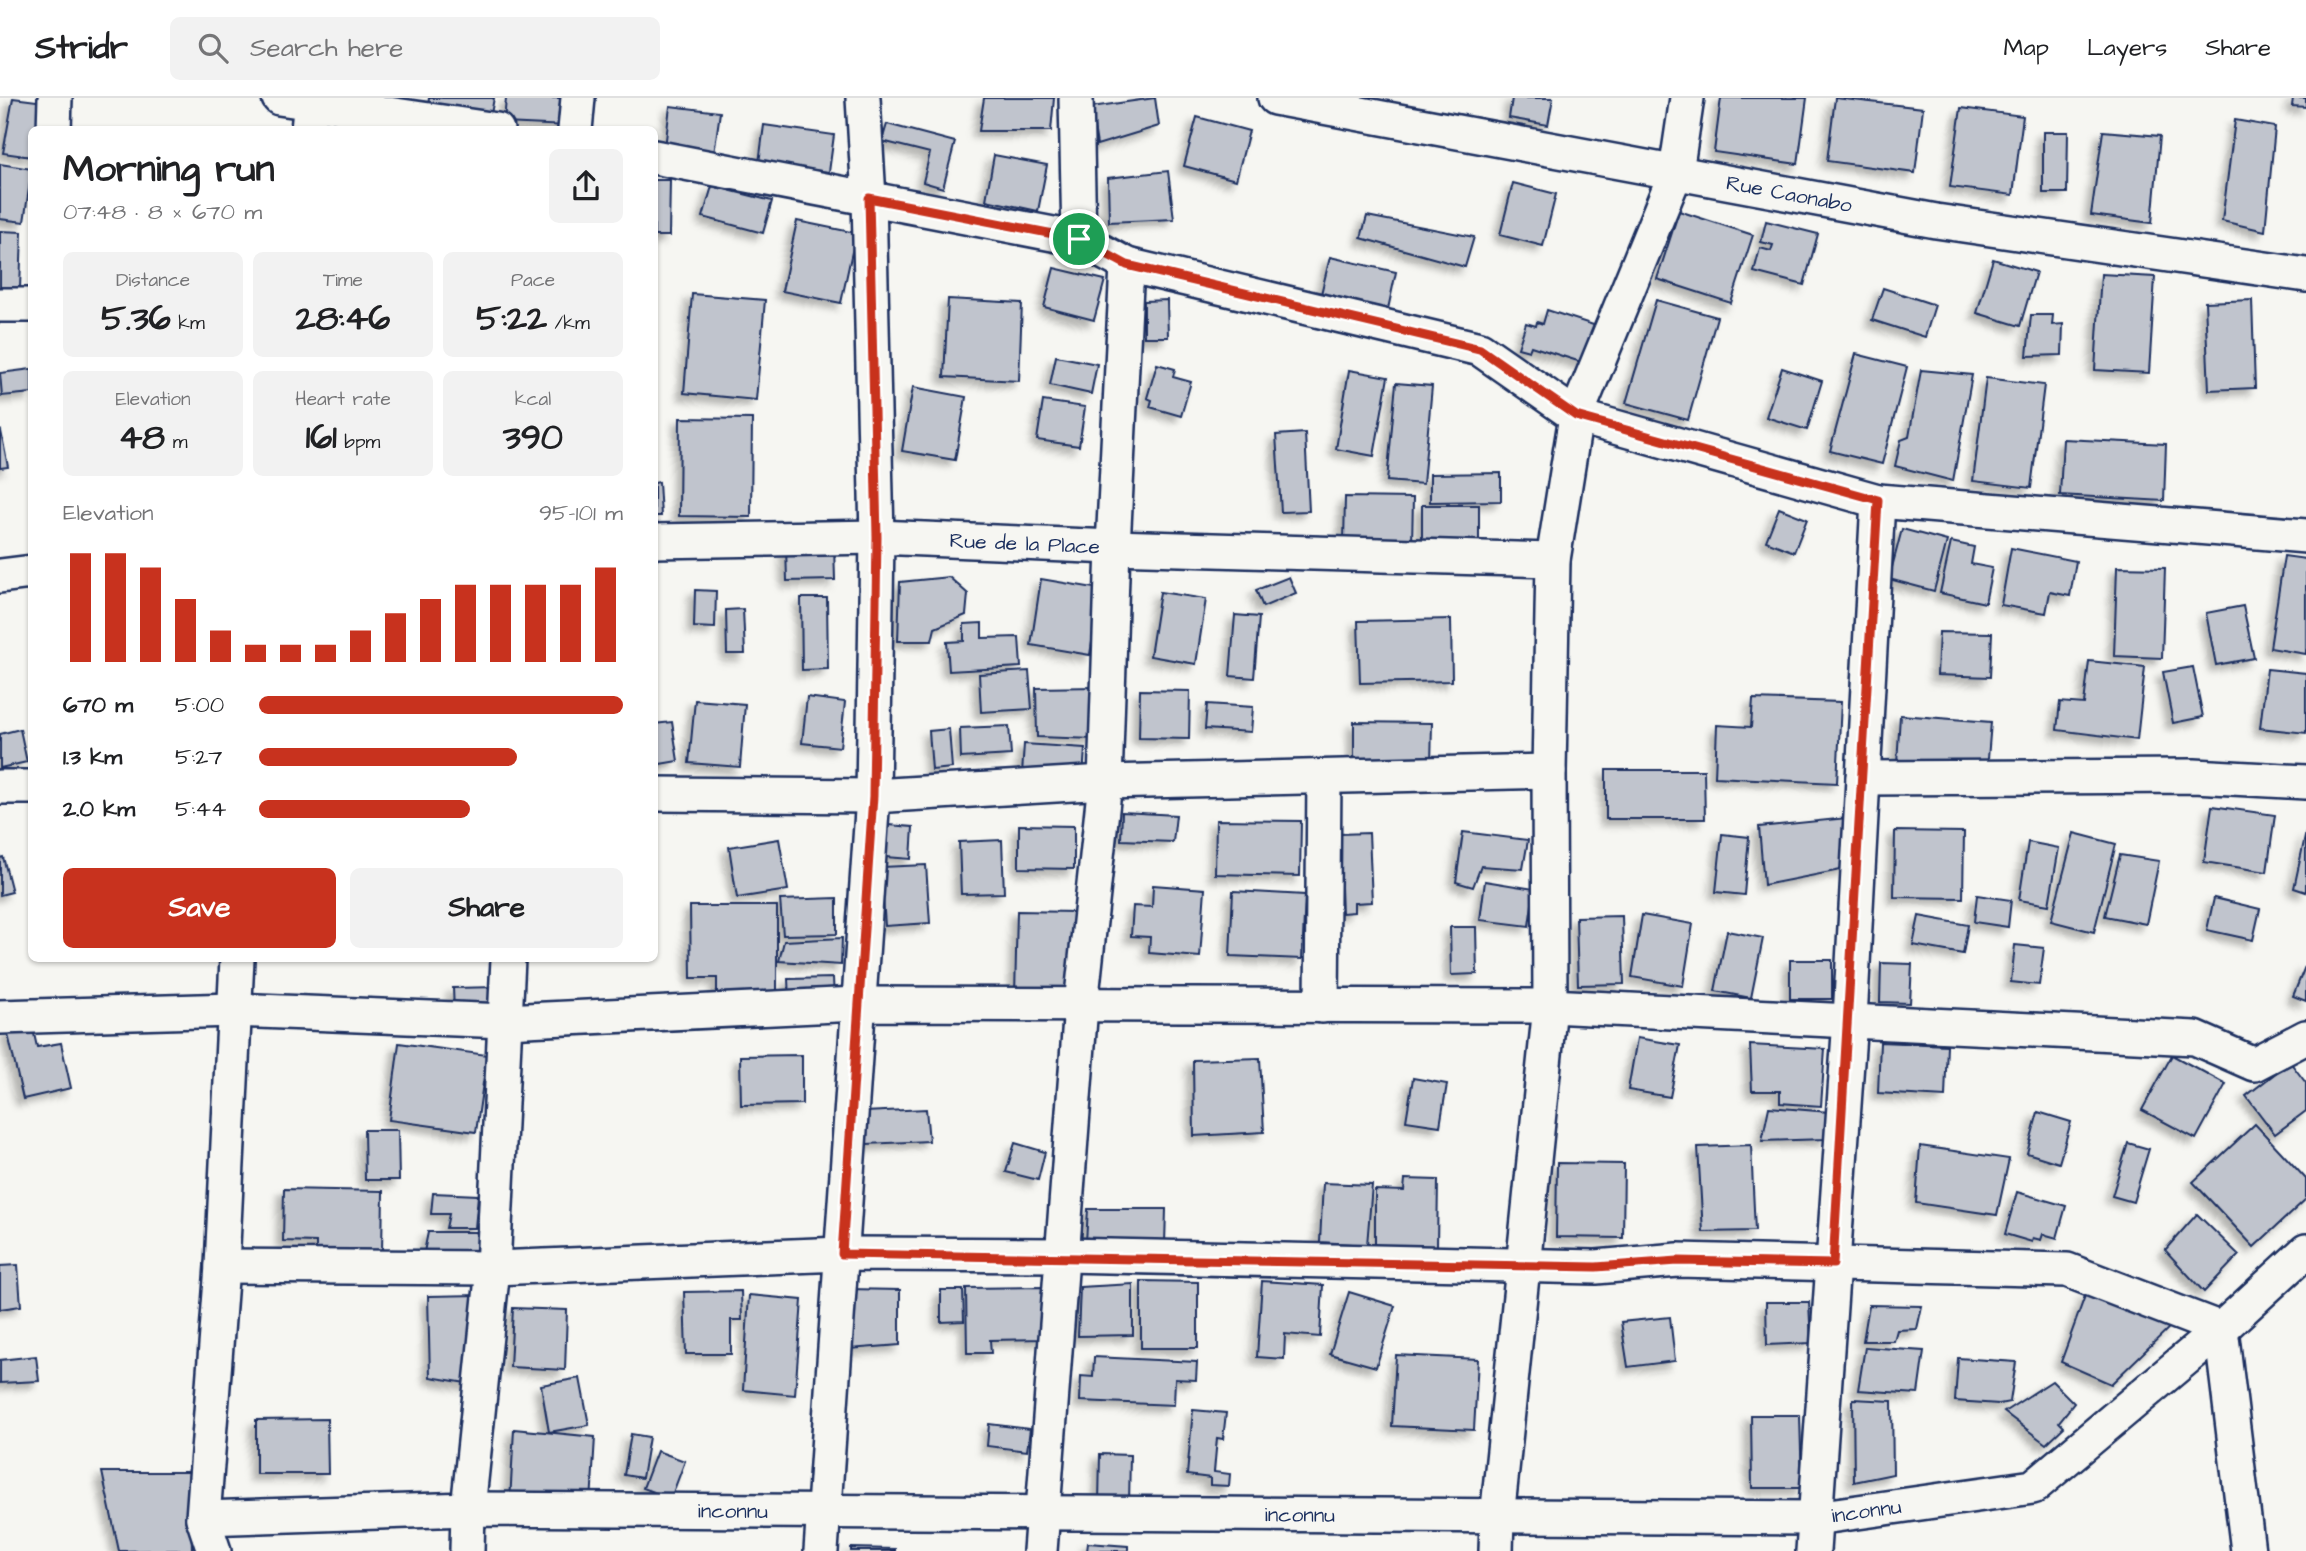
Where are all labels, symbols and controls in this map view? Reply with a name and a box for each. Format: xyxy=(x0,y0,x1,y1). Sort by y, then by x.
search box xyxy=(170,17,660,80)
text: Stridr xyxy=(35,25,128,71)
icon: search xyxy=(194,29,232,67)
text: Search here xyxy=(250,30,403,66)
text: Map xyxy=(2004,31,2049,65)
text: Layers xyxy=(2087,31,2167,65)
text: Share xyxy=(2205,31,2271,65)
text: Morning run xyxy=(63,144,275,196)
button: share xyxy=(549,149,623,223)
street label: Rue Caonabo xyxy=(1724,168,1855,220)
text: 07:48 · 8 × 670 m xyxy=(63,196,262,228)
pin xyxy=(1049,209,1109,269)
icon: arrive xyxy=(1060,220,1098,258)
text: Distance xyxy=(116,267,190,294)
text: Time xyxy=(323,267,363,294)
text: Pace xyxy=(511,267,555,294)
text: 5.36 xyxy=(101,294,171,343)
text: 28:46 xyxy=(296,294,390,343)
text: 5:22 xyxy=(476,294,547,343)
text: km xyxy=(171,310,205,337)
text: /km xyxy=(547,310,590,337)
text: Elevation xyxy=(116,386,190,413)
text: Heart rate xyxy=(295,386,391,413)
text: kcal xyxy=(515,386,551,413)
text: 48 xyxy=(119,413,165,462)
text: 161 xyxy=(306,413,337,462)
text: 390 xyxy=(503,413,563,462)
text: m xyxy=(165,429,187,456)
text: bpm xyxy=(337,429,380,456)
text: Elevation xyxy=(63,497,154,529)
text: 95–101 m xyxy=(539,497,623,529)
street label: Rue de la Place xyxy=(949,526,1101,561)
text: 670 m xyxy=(63,689,133,721)
text: 5:00 xyxy=(175,689,224,721)
text: 1.3 km xyxy=(63,741,122,773)
text: 5:27 xyxy=(175,741,222,773)
text: 2.0 km xyxy=(63,793,135,825)
text: 5:44 xyxy=(175,793,226,825)
button: Save xyxy=(63,868,336,948)
button: Share xyxy=(350,868,623,948)
street label: inconnu xyxy=(1829,1491,1904,1530)
street label: inconnu xyxy=(698,1496,768,1526)
street label: inconnu xyxy=(1264,1500,1335,1529)

